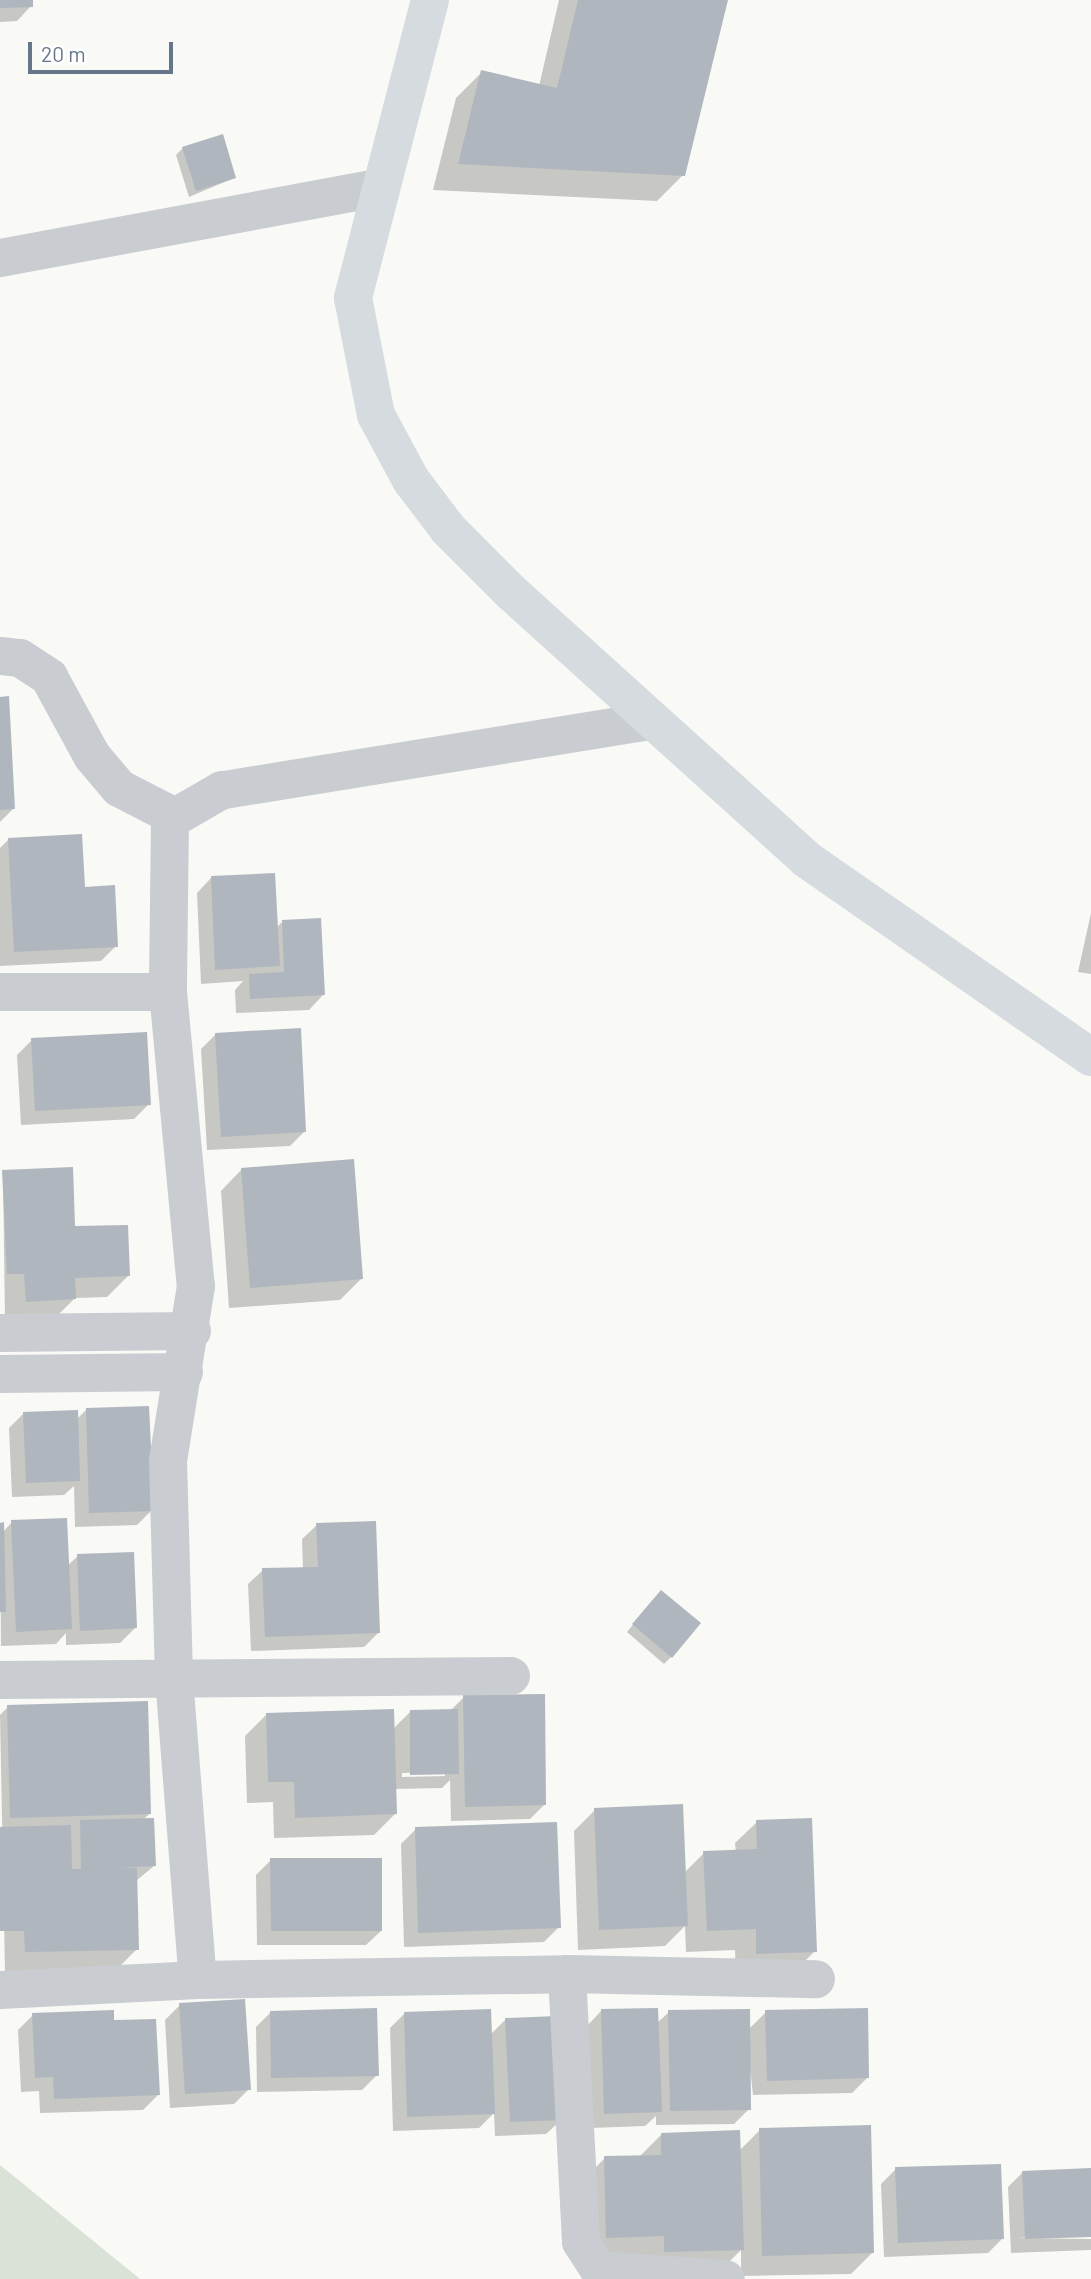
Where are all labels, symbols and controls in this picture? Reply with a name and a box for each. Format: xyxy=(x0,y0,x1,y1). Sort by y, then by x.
scale bar xyxy=(32,28,177,72)
text: 20 m xyxy=(41,41,86,66)

